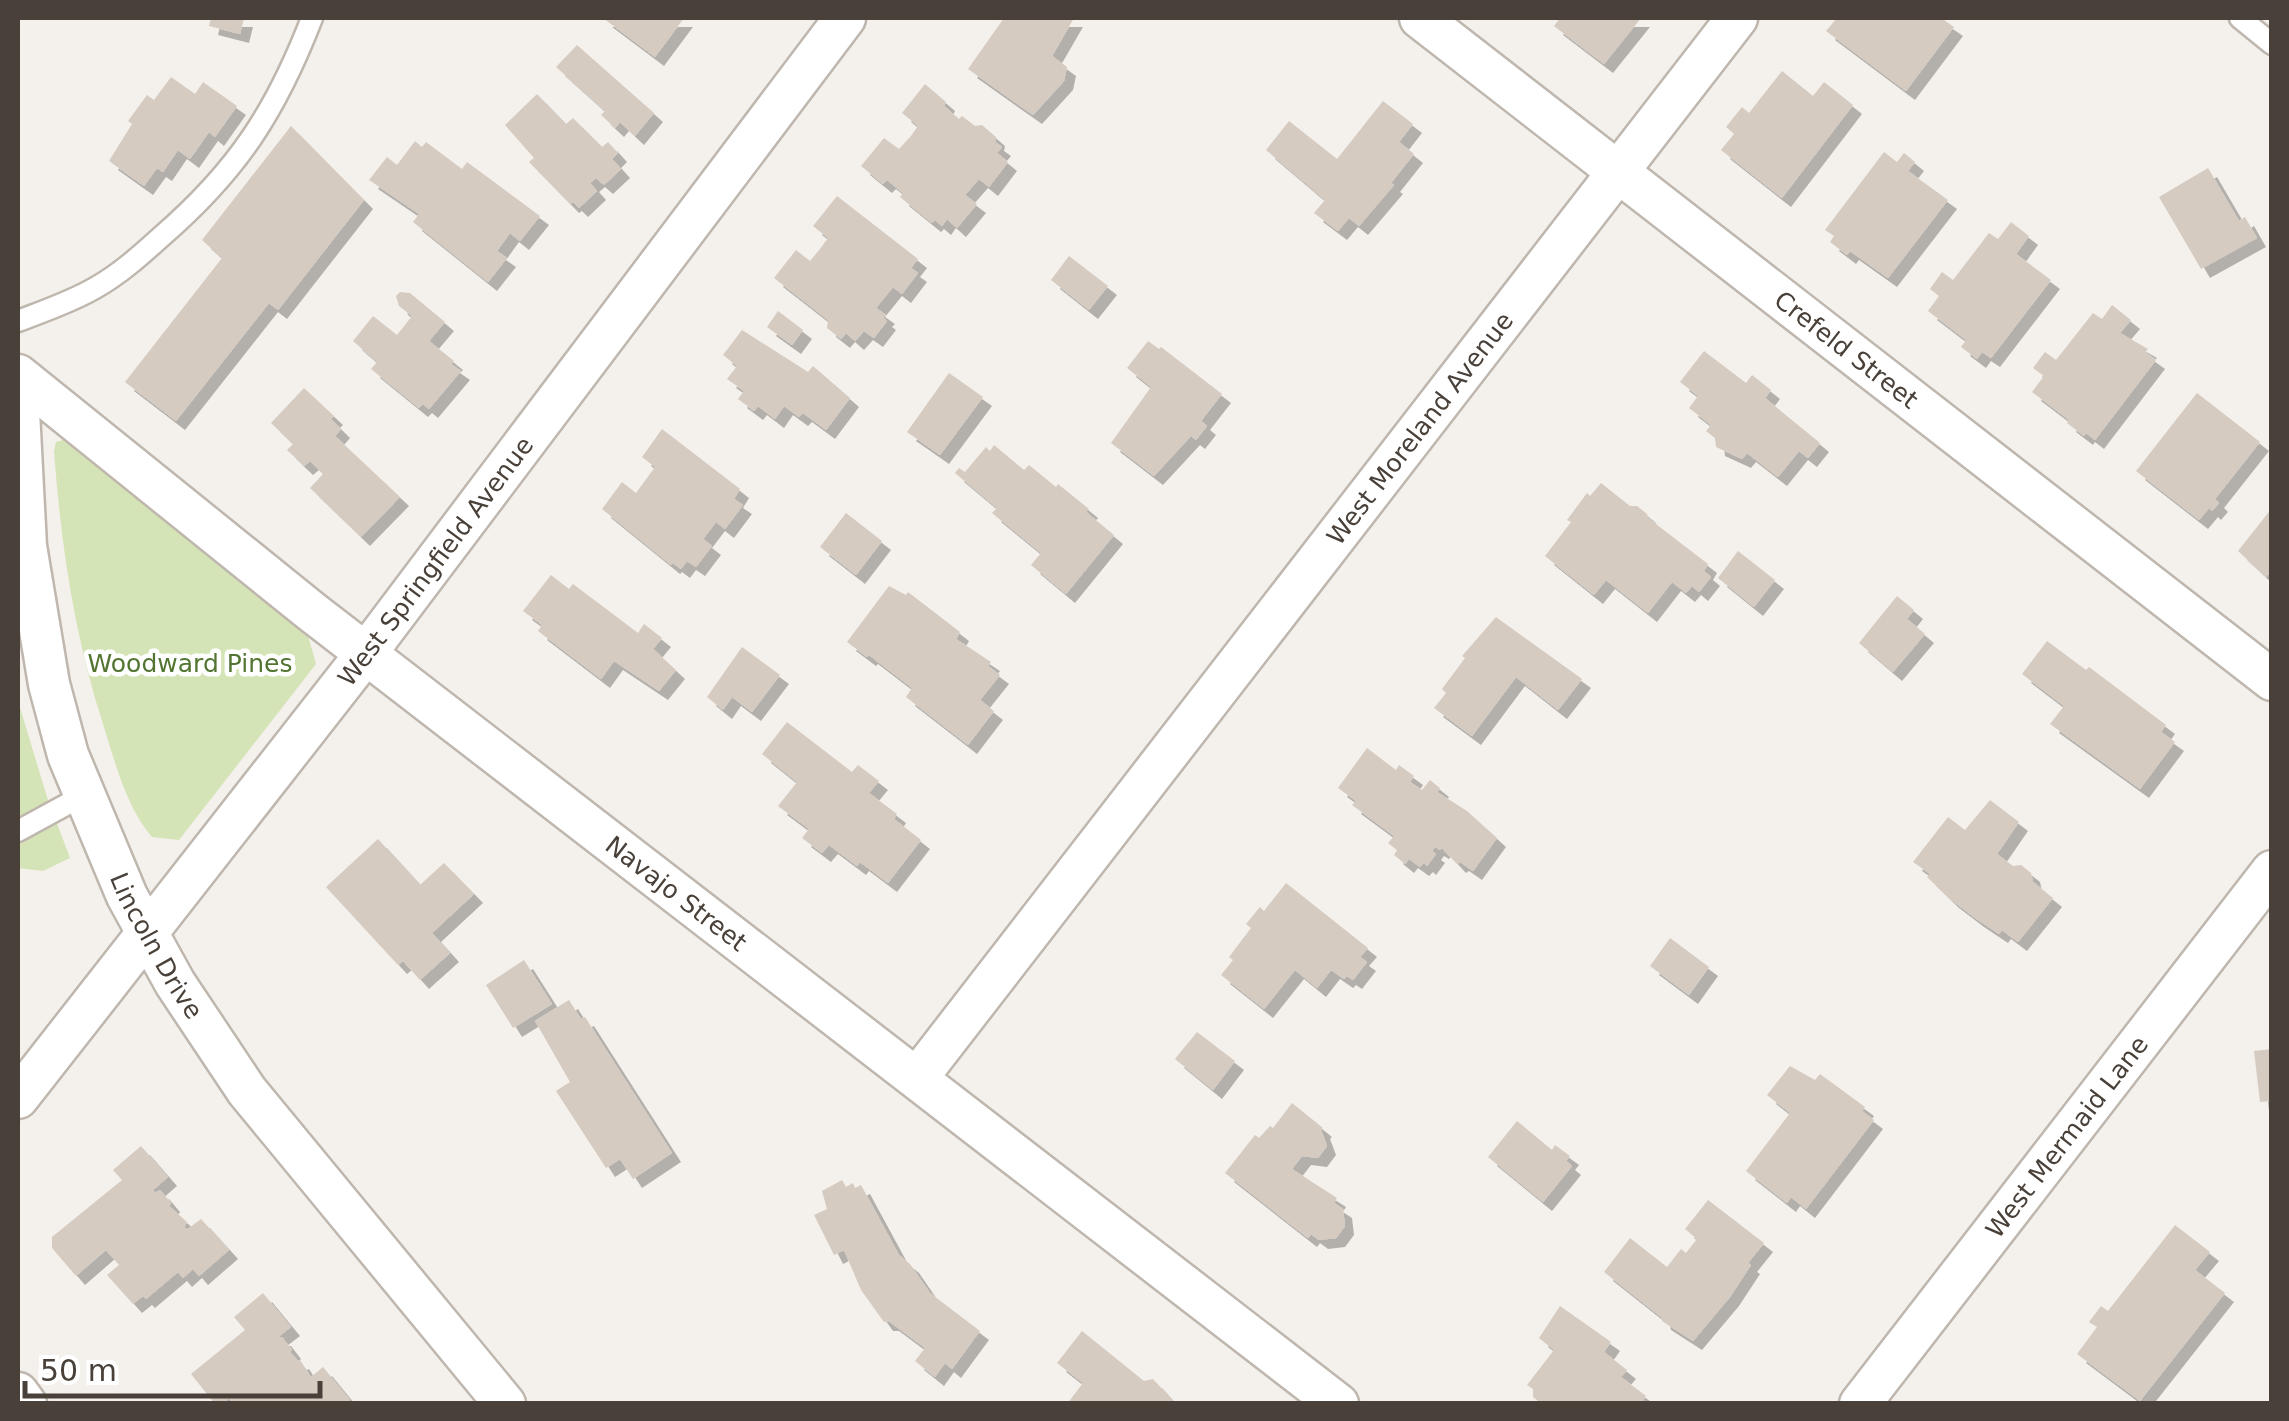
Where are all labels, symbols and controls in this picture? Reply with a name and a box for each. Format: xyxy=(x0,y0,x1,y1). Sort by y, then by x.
street label: Crefeld Street xyxy=(1769,285,1924,414)
street label: West Moreland Avenue xyxy=(1321,306,1519,550)
street label: West Springfield Avenue xyxy=(332,431,539,692)
park label: Woodward Pines xyxy=(88,649,292,678)
street label: Navajo Street xyxy=(600,830,753,957)
street label: Lincoln Drive xyxy=(104,868,209,1024)
street label: West Mermaid Lane xyxy=(1980,1030,2154,1243)
scale bar xyxy=(25,1336,320,1398)
text: 50 m xyxy=(40,1353,117,1388)

